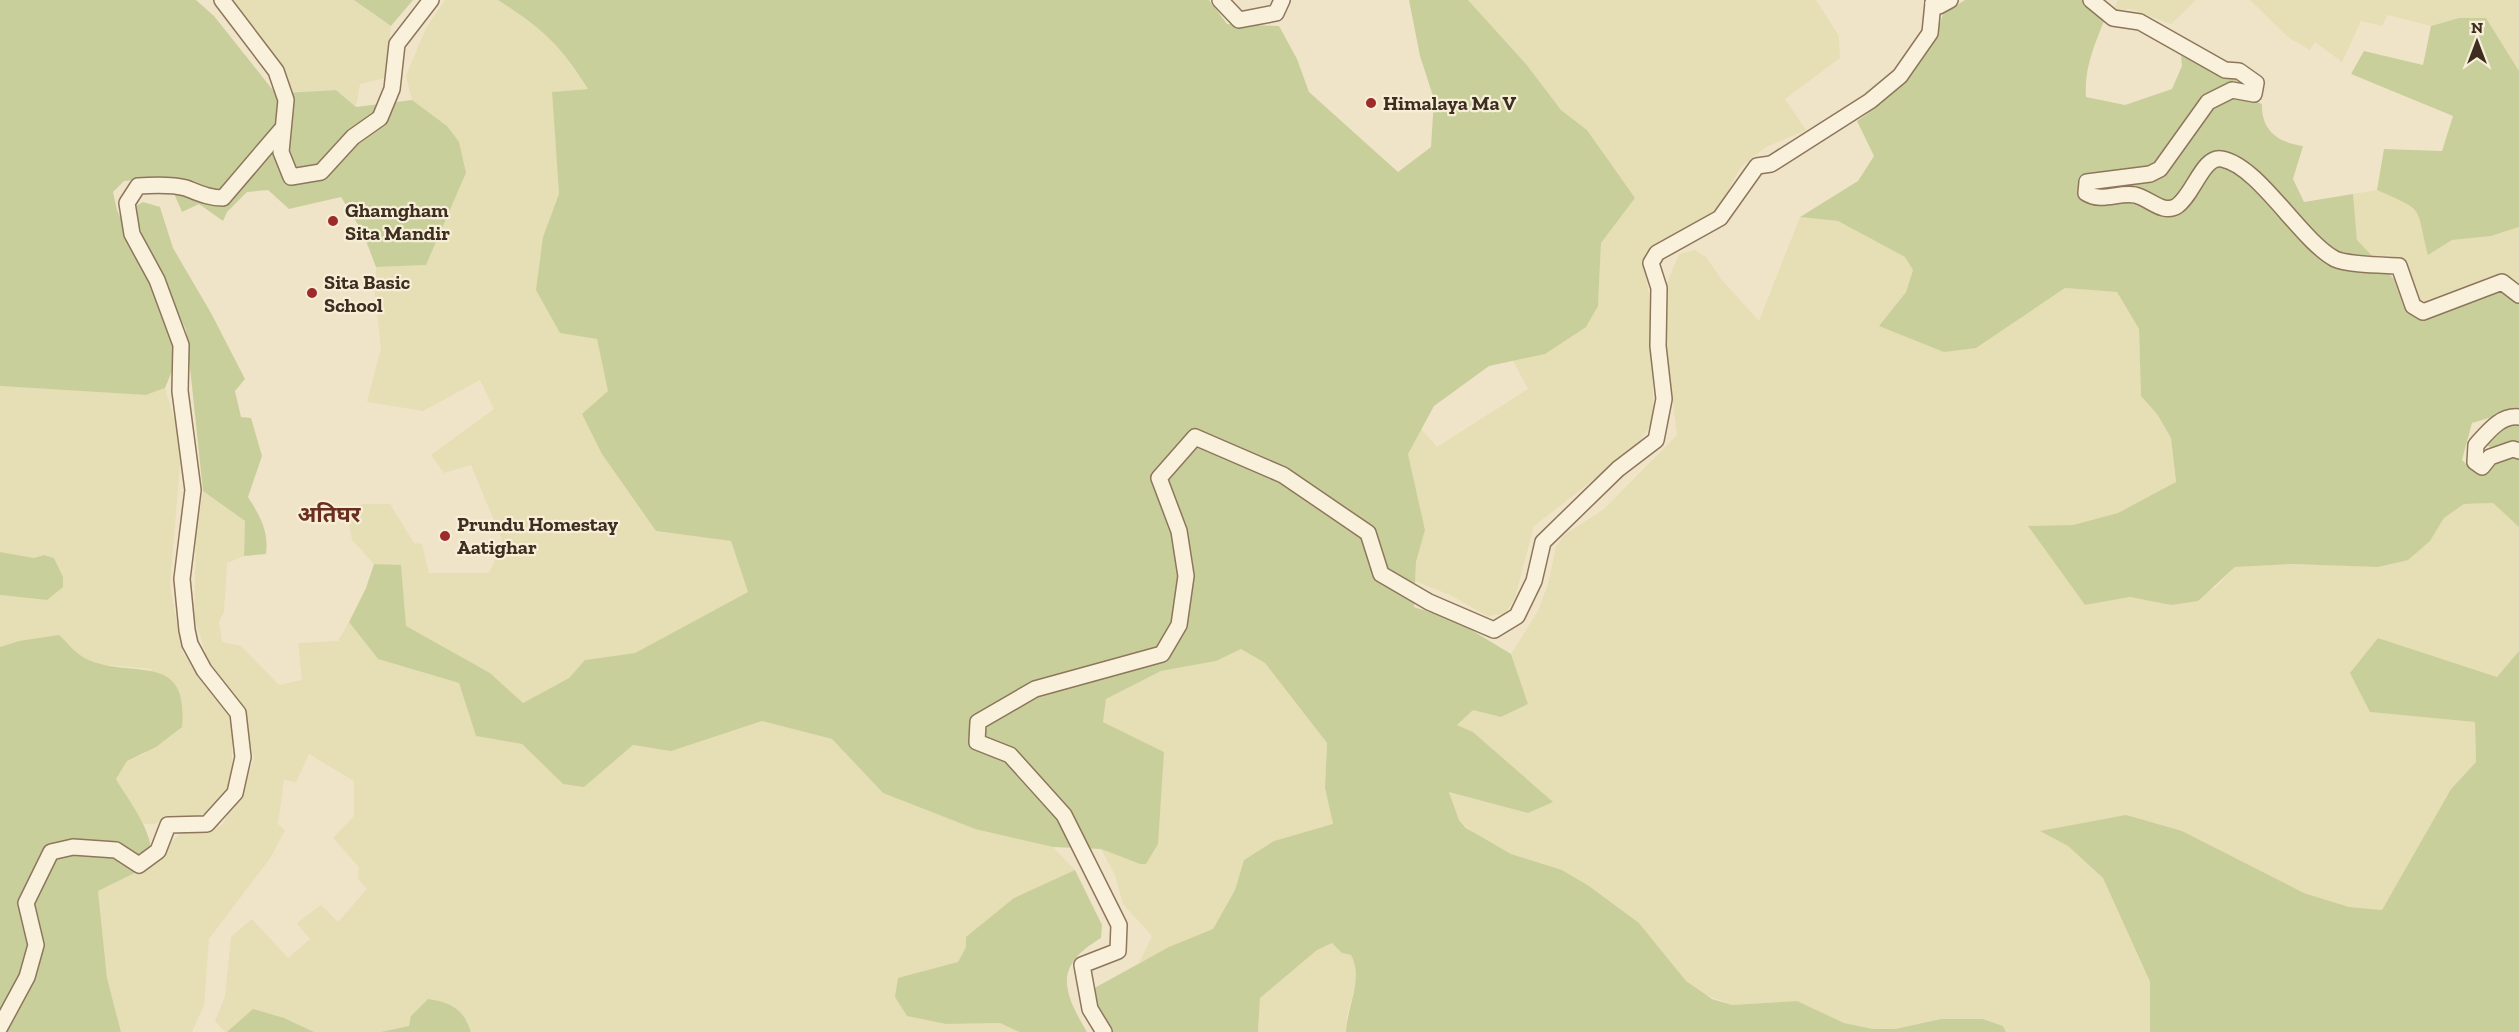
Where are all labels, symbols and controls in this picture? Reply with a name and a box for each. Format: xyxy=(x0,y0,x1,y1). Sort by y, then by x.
north arrow xyxy=(2447,12,2507,72)
text: N xyxy=(2471,18,2483,37)
place label: Himalaya Ma V xyxy=(1383,91,1517,115)
marker: Himalaya Ma V xyxy=(1364,96,1378,110)
place label: Ghamgham Sita Mandir xyxy=(345,198,450,245)
marker: Ghamgham Sita Mandir xyxy=(326,214,340,228)
place label: Sita Basic School xyxy=(324,270,411,317)
marker: Sita Basic School xyxy=(305,286,319,300)
district label: अतिघर xyxy=(298,501,362,528)
place label: Prundu Homestay Aatighar xyxy=(457,512,619,559)
marker: Prundu Homestay Aatighar xyxy=(438,529,452,543)

